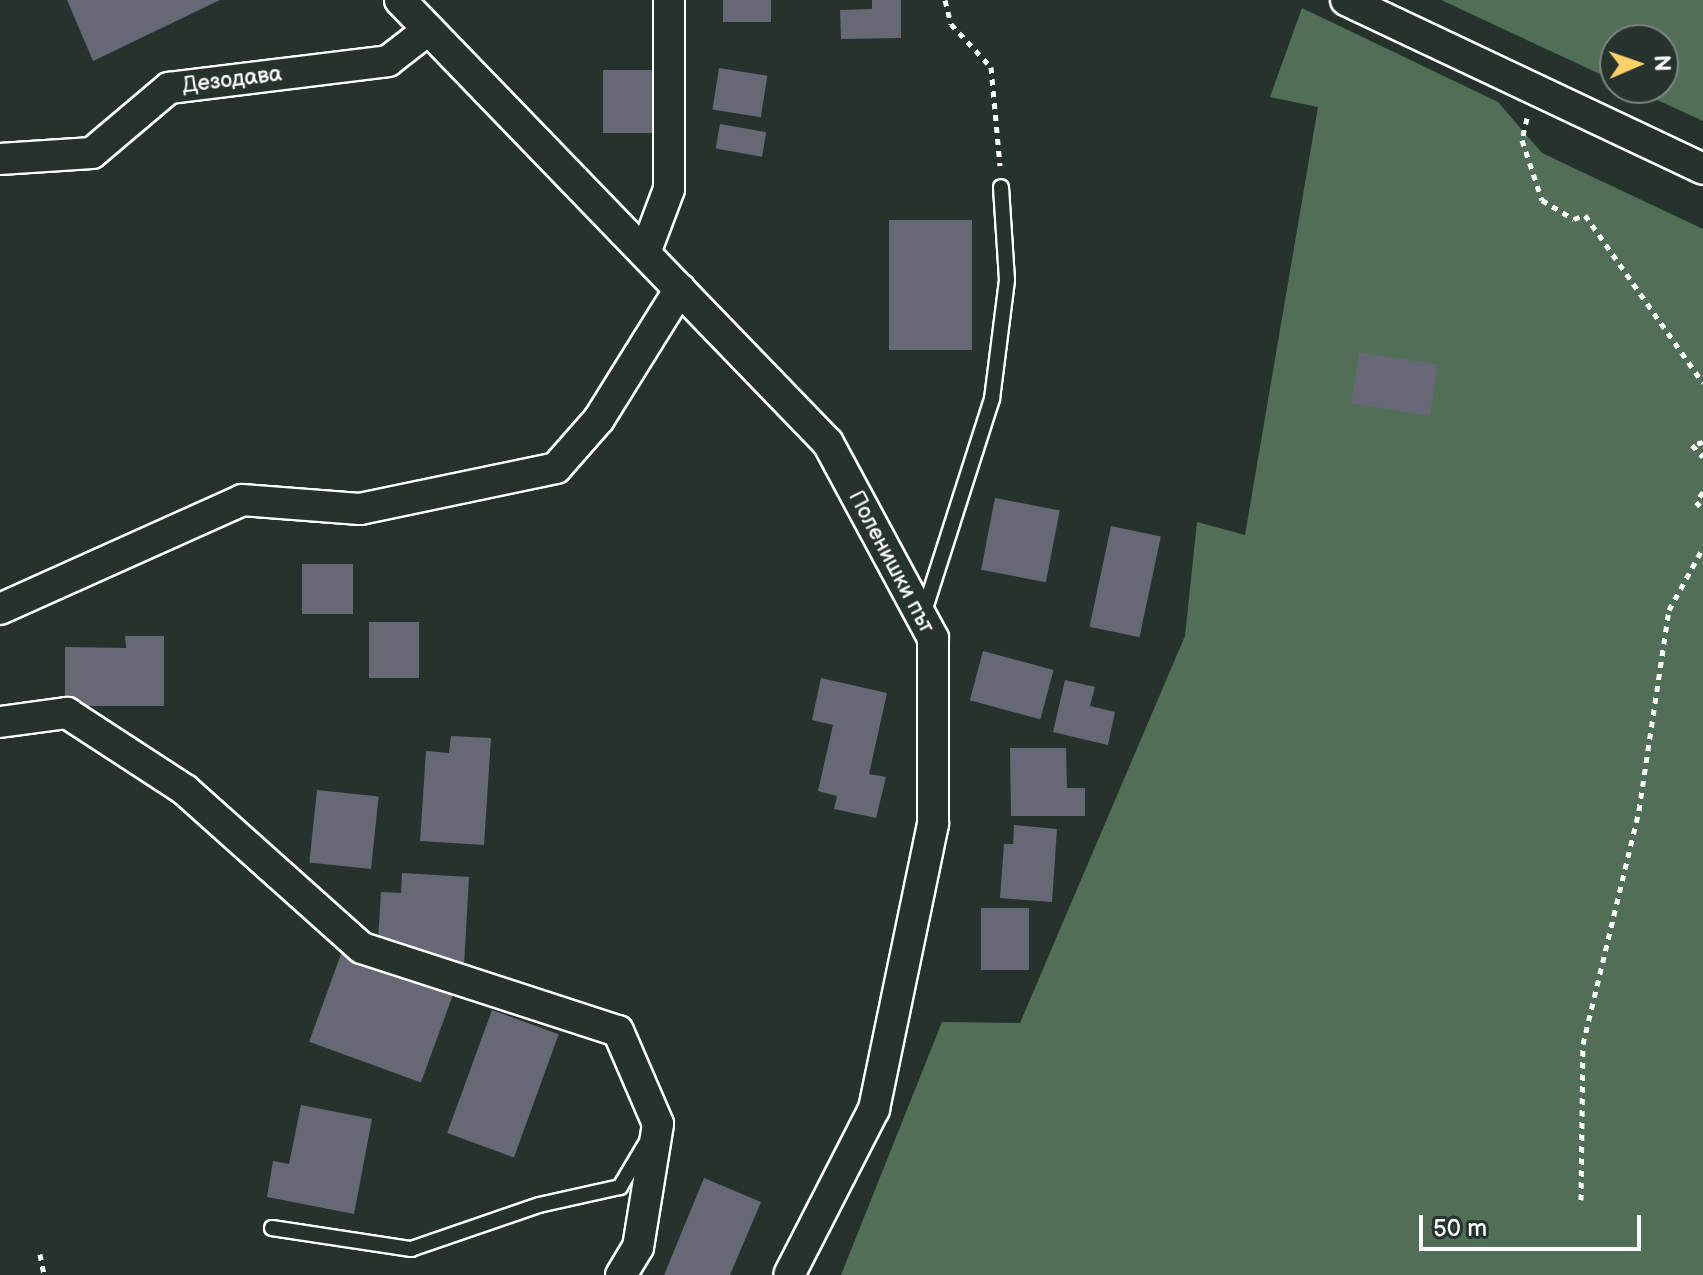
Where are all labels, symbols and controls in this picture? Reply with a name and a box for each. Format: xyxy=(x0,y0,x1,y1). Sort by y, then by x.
north arrow xyxy=(1599,24,1679,104)
text: N xyxy=(1648,54,1675,72)
street label: Дезодава xyxy=(181,61,283,99)
street label: Поленишки път xyxy=(842,486,940,638)
scale bar xyxy=(1423,1199,1645,1249)
text: 50 m xyxy=(1433,1214,1487,1243)

